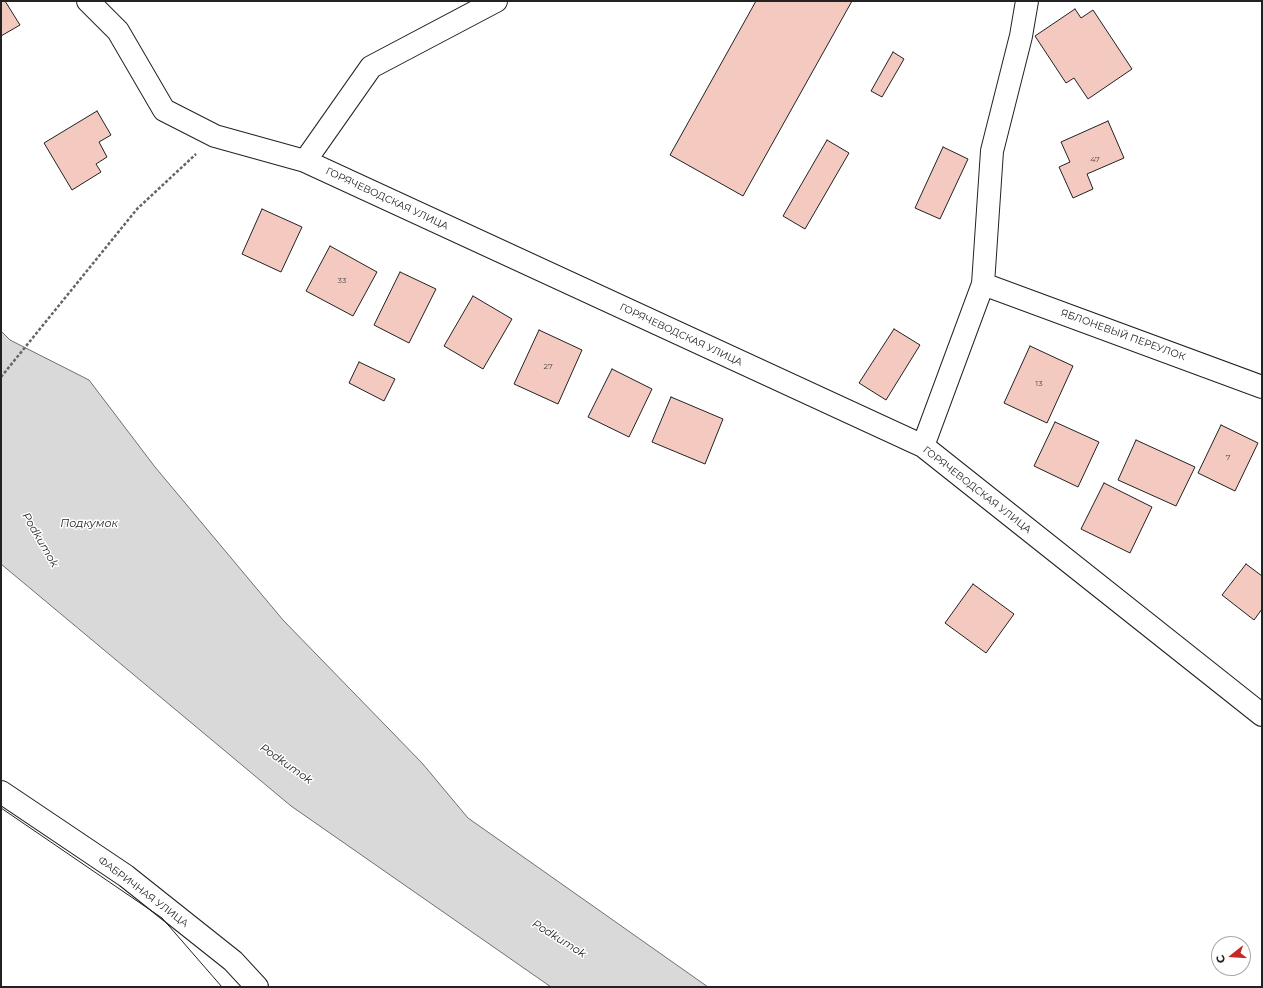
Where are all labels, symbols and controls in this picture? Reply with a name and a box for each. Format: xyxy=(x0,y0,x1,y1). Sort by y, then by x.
house number: 47 xyxy=(1090,155,1100,165)
street label: ГОРЯЧЕВОДСКАЯ УЛИЦА xyxy=(324,165,450,233)
house number: 33 xyxy=(338,276,346,286)
street label: ГОРЯЧЕВОДСКАЯ УЛИЦА xyxy=(618,301,744,369)
street label: ЯБЛОНЕВЫЙ ПЕРЕУЛОК xyxy=(1059,307,1187,363)
house number: 27 xyxy=(543,362,553,372)
house number: 13 xyxy=(1035,379,1043,389)
street label: ГОРЯЧЕВОДСКАЯ УЛИЦА xyxy=(920,444,1034,536)
house number: 7 xyxy=(1226,453,1230,463)
water label: Podkumok xyxy=(19,510,61,570)
water label: Подкумок xyxy=(60,517,118,531)
water label: Podkumok xyxy=(257,741,315,787)
street label: ФАБРИЧНАЯ УЛИЦА xyxy=(96,854,190,930)
water label: Podkumok xyxy=(530,917,588,961)
north arrow xyxy=(1211,936,1251,976)
text: С xyxy=(1213,953,1228,965)

